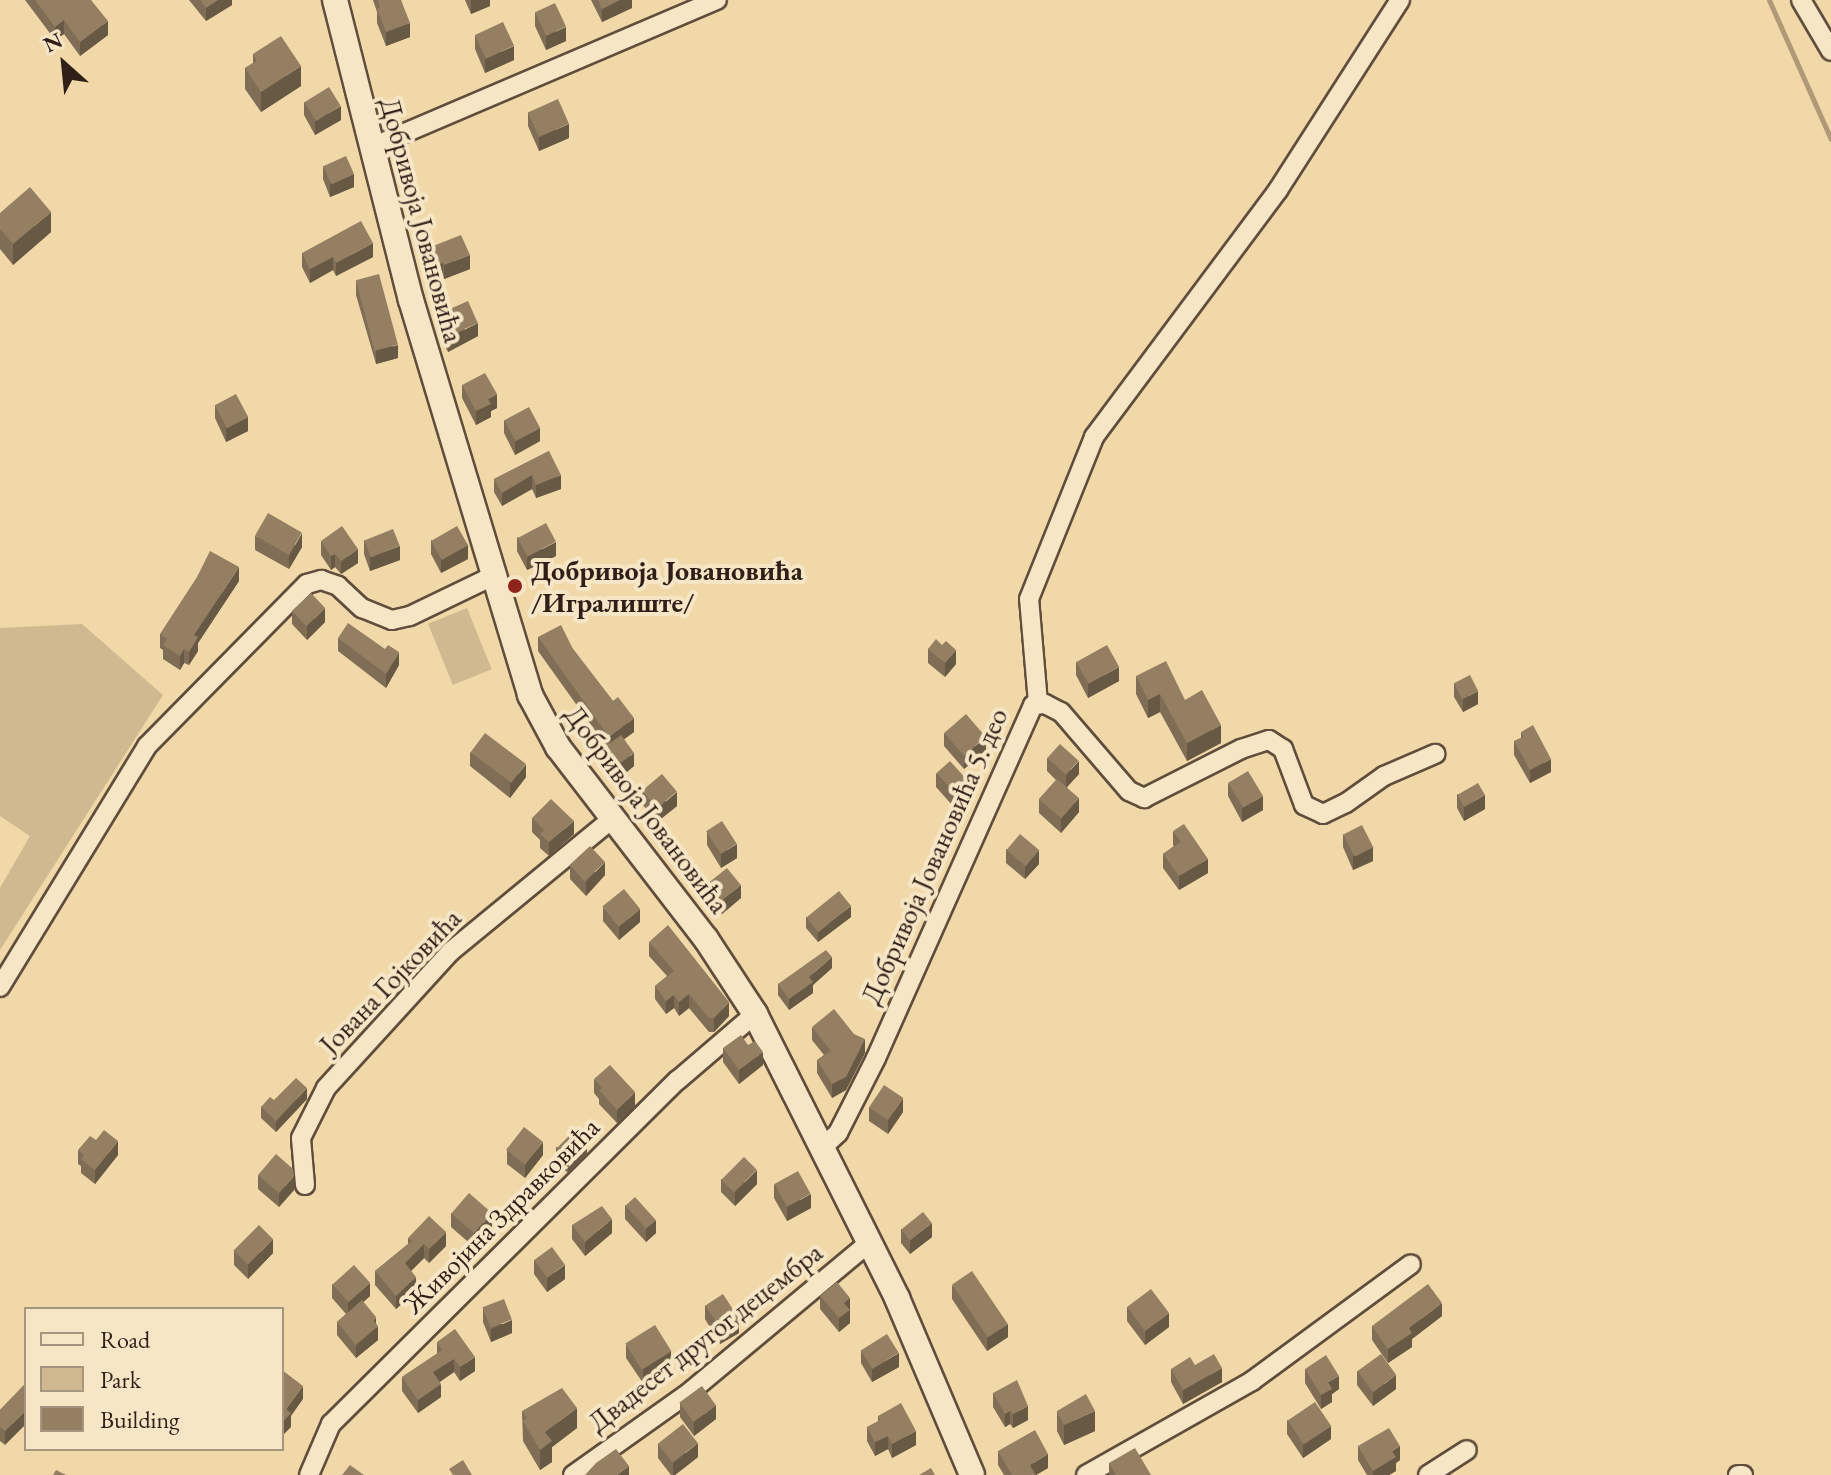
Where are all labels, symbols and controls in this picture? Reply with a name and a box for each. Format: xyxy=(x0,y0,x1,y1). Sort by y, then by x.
north arrow xyxy=(24,24,104,104)
text: N xyxy=(38,25,67,59)
street label: Добривоја Јовановића xyxy=(373,94,471,346)
place label: Добривоја Јовановића /Игралиште/ xyxy=(531,553,803,619)
marker: Добривоја Јовановића /Игралиште/ xyxy=(506,577,524,595)
street label: Добривоја Јовановића xyxy=(558,698,736,920)
street label: Добривоја Јовановића 5. део xyxy=(853,703,1015,1009)
street label: Јована Гојковића xyxy=(312,901,468,1061)
street label: Живојина Здравковића xyxy=(396,1110,606,1320)
street label: Двадесет другог децембра xyxy=(581,1235,829,1439)
legend xyxy=(24,1307,284,1451)
text: Road xyxy=(100,1324,150,1355)
text: Park xyxy=(100,1364,141,1395)
text: Building xyxy=(100,1404,180,1435)

